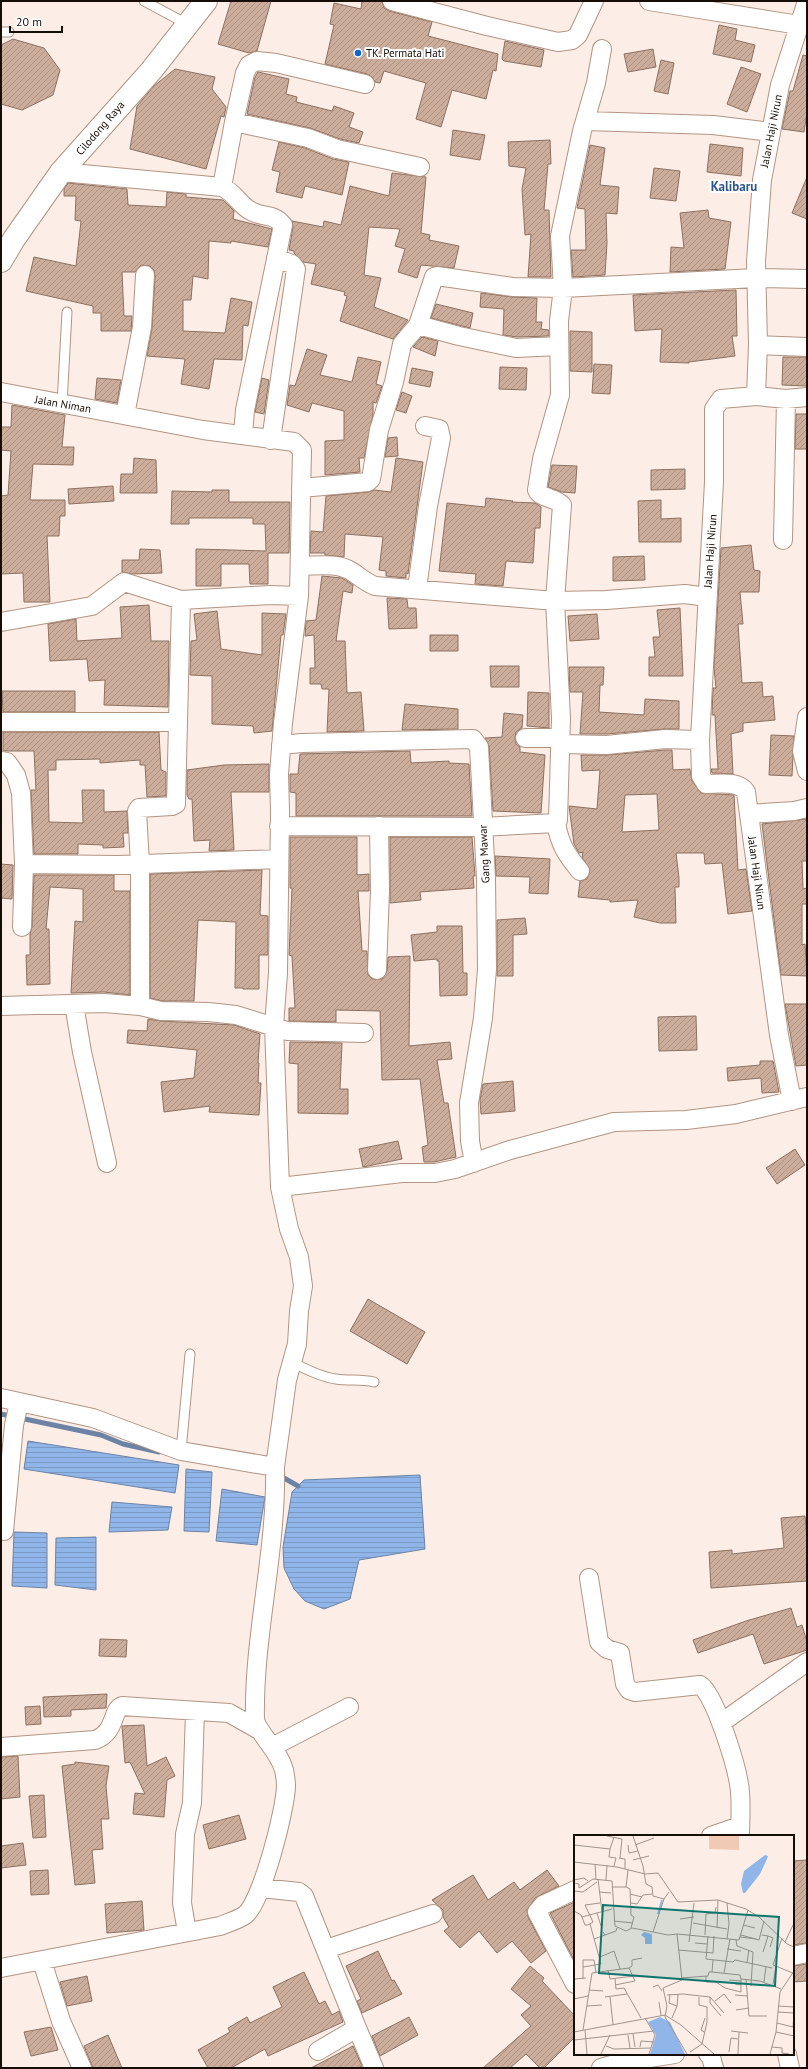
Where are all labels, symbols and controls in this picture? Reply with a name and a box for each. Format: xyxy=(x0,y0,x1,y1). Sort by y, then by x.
scale bar xyxy=(10,8,62,34)
text: 20 m xyxy=(16,14,42,29)
place label: TK. Permata Hati xyxy=(366,46,444,60)
marker: TK. Permata Hati xyxy=(353,48,363,58)
street label: Jalan Haji Nirun xyxy=(757,93,785,170)
street label: Cilodong Raya xyxy=(73,98,127,158)
district label: Kalibaru xyxy=(711,178,757,195)
street label: Jalan Niman xyxy=(33,392,92,416)
street label: Jalan Haji Nirun xyxy=(700,514,720,589)
street label: Gang Mawar xyxy=(475,824,493,884)
street label: Jalan Haji Nirun xyxy=(745,834,769,911)
inset map xyxy=(574,1835,794,2055)

